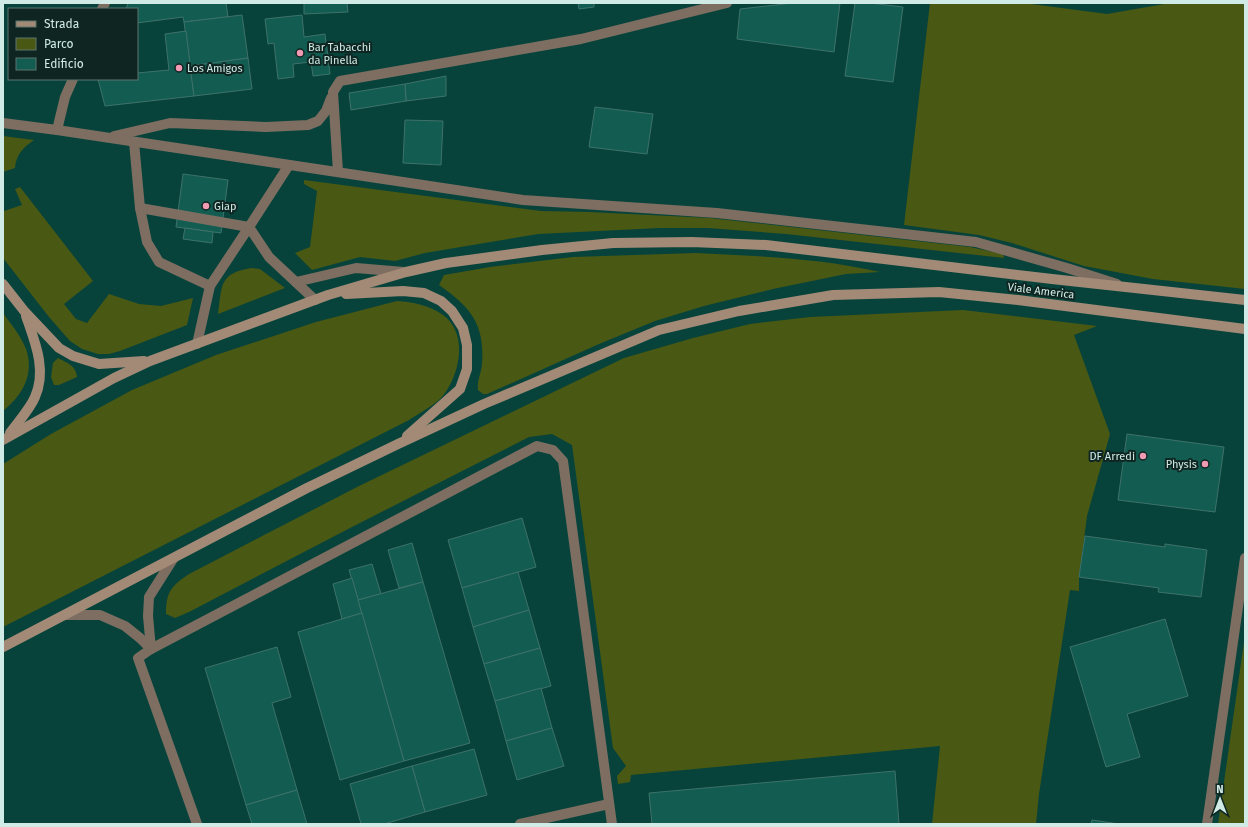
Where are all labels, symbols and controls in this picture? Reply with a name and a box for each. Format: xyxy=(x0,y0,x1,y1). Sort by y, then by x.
legend xyxy=(8,8,138,80)
text: Strada xyxy=(44,17,79,31)
text: Parco xyxy=(44,37,74,51)
place label: Bar Tabacchi da Pinella xyxy=(308,41,371,67)
marker: Bar Tabacchi da Pinella xyxy=(295,48,305,58)
text: Edificio xyxy=(44,57,84,71)
place label: Los Amigos xyxy=(187,62,243,75)
marker: Los Amigos xyxy=(174,63,184,73)
place label: Giap xyxy=(214,200,237,213)
marker: Giap xyxy=(201,201,211,211)
street label: Viale America xyxy=(1007,280,1075,302)
place label: DF Arredi xyxy=(1089,450,1135,463)
marker: DF Arredi xyxy=(1138,451,1148,461)
place label: Physis xyxy=(1166,458,1197,471)
marker: Physis xyxy=(1200,459,1210,469)
north arrow xyxy=(1200,779,1240,819)
text: N xyxy=(1216,783,1224,796)

